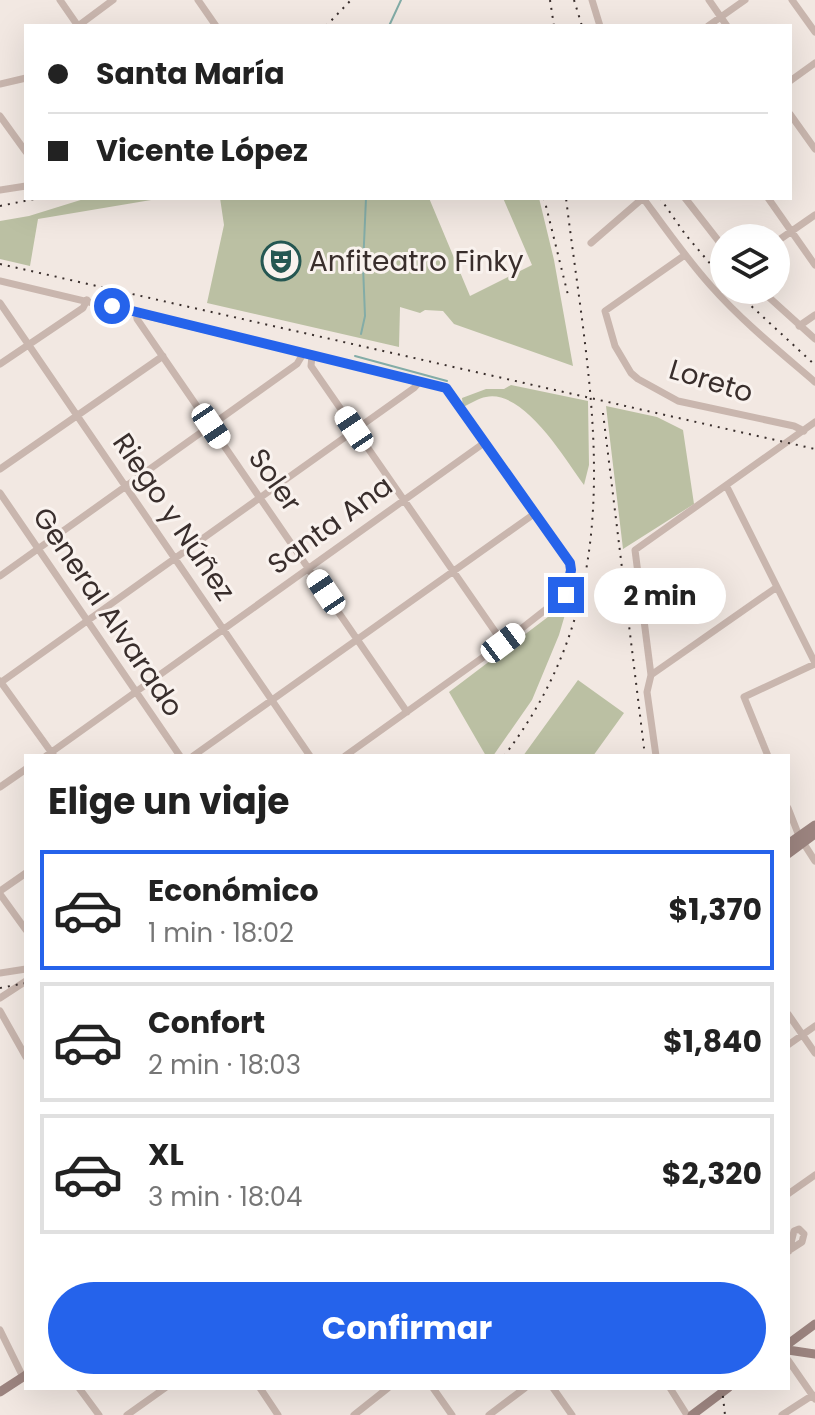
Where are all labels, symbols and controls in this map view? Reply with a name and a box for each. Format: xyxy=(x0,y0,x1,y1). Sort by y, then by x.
text: Santa María xyxy=(96,52,285,95)
text: Vicente López xyxy=(96,129,308,172)
map controls xyxy=(710,224,790,304)
button: layers xyxy=(710,224,790,304)
theatre icon: Anfiteatro Finky xyxy=(260,240,302,282)
place label: Anfiteatro Finky xyxy=(309,242,524,281)
route start xyxy=(94,288,130,324)
street label: Loreto xyxy=(664,350,758,412)
car xyxy=(188,399,234,453)
car xyxy=(331,402,377,456)
street label: Riego y Núñez xyxy=(103,425,245,609)
street label: Soler xyxy=(239,441,311,519)
street label: Santa Ana xyxy=(260,466,400,584)
street label: General Alvarado xyxy=(23,500,193,724)
car xyxy=(303,565,349,619)
callout: 2 min xyxy=(594,567,726,623)
route end xyxy=(548,577,584,613)
text: 2 min xyxy=(623,578,697,614)
car xyxy=(477,619,529,667)
text: Elige un viaje xyxy=(48,776,290,827)
text: Económico xyxy=(148,869,319,912)
icon: car xyxy=(52,874,124,946)
text: $1,370 xyxy=(669,888,762,931)
text: 1 min · 18:02 xyxy=(148,915,294,951)
text: Confort xyxy=(148,1001,265,1044)
icon: car xyxy=(52,1006,124,1078)
text: $1,840 xyxy=(663,1020,762,1063)
text: 2 min · 18:03 xyxy=(148,1047,301,1083)
text: XL xyxy=(148,1133,184,1176)
icon: car xyxy=(52,1138,124,1210)
text: $2,320 xyxy=(662,1152,762,1195)
text: 3 min · 18:04 xyxy=(148,1179,302,1215)
button: Confirmar xyxy=(48,1282,766,1374)

